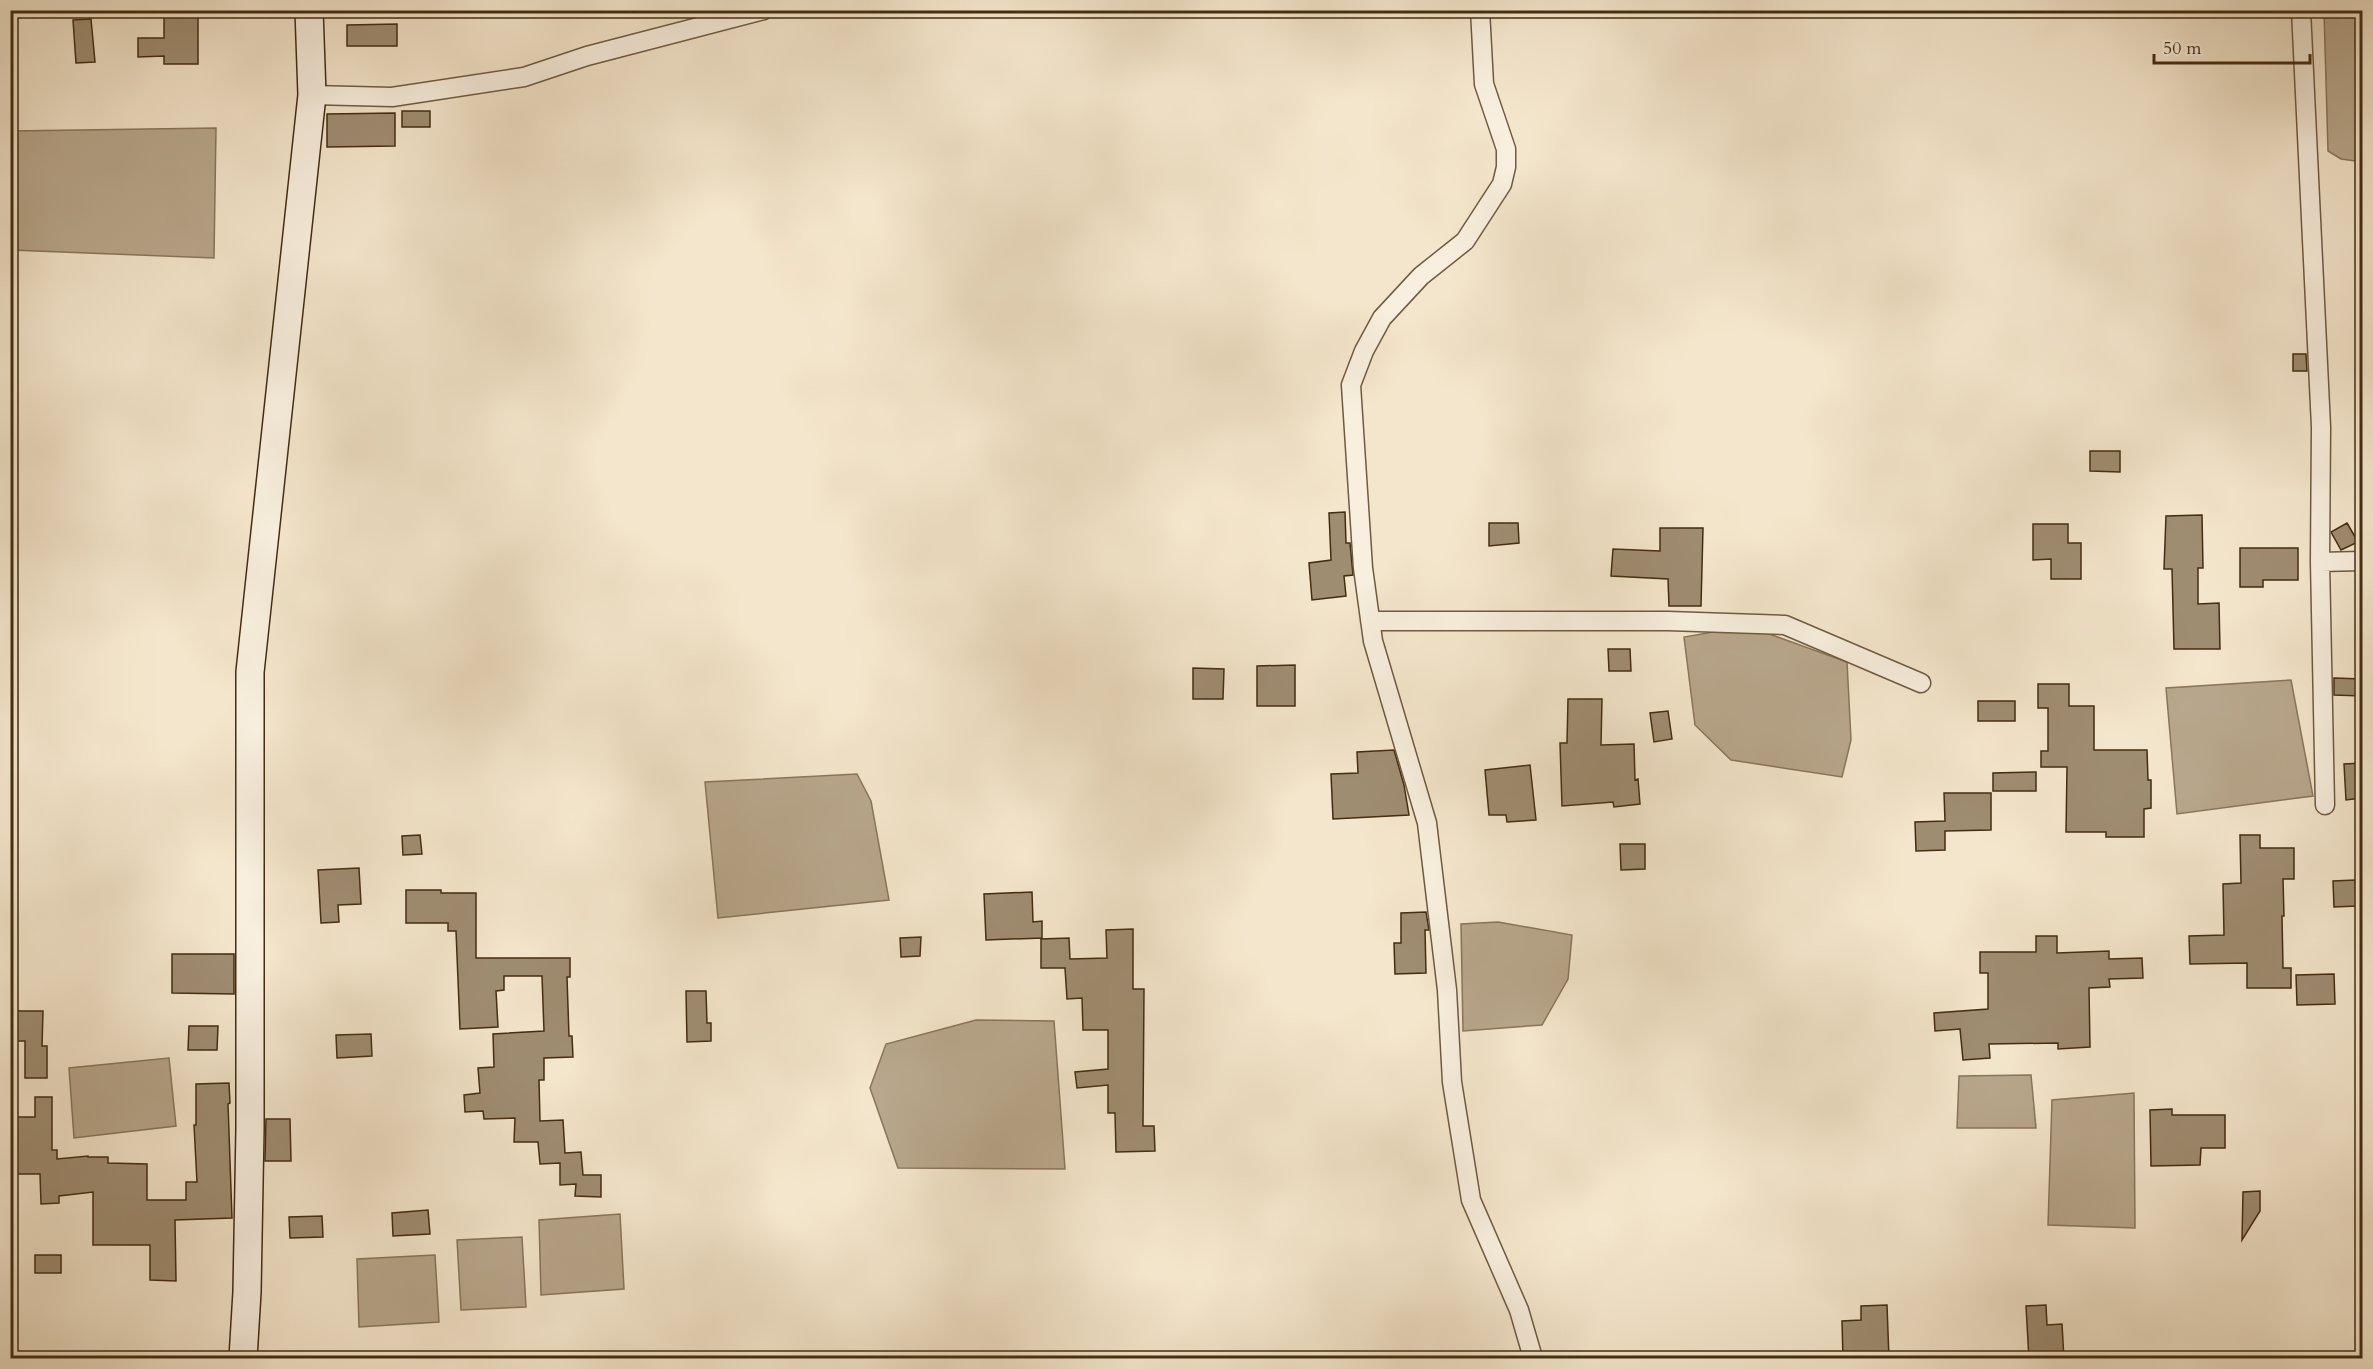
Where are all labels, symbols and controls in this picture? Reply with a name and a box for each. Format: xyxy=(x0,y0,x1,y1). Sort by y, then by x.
scale bar xyxy=(2154,27,2310,65)
text: 50 m xyxy=(2163,36,2202,61)

